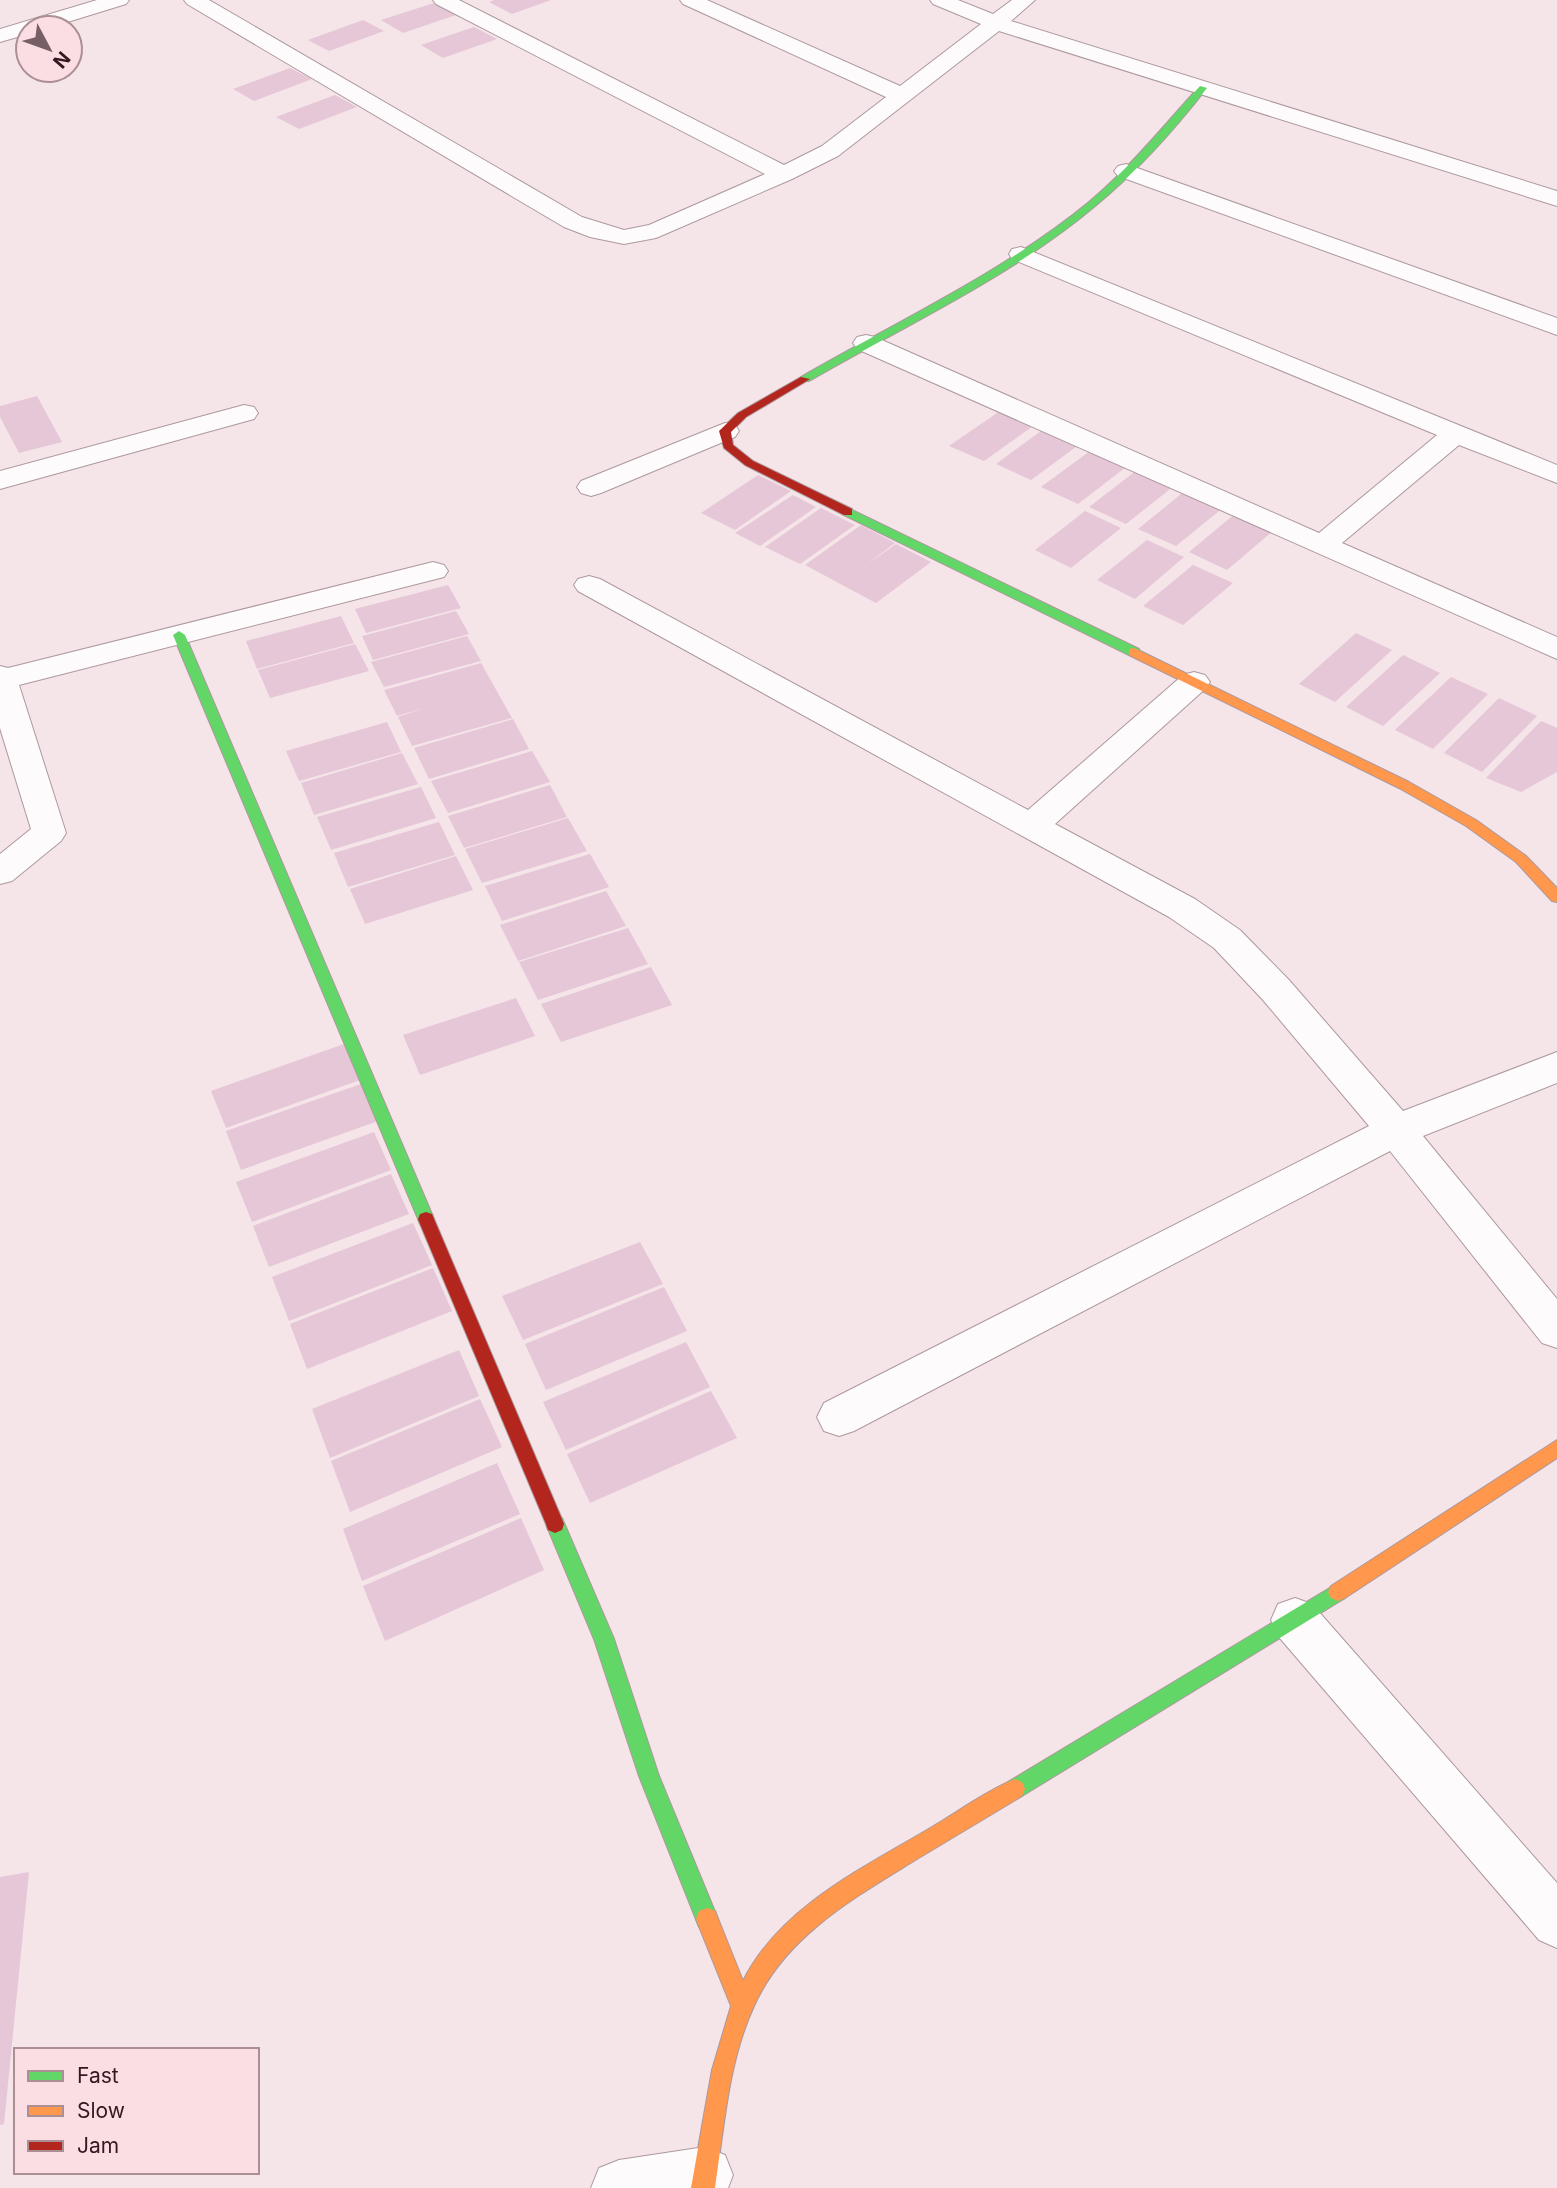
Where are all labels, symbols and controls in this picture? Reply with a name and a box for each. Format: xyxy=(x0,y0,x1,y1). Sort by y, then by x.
north arrow xyxy=(14,14,84,84)
text: N xyxy=(48,47,75,73)
legend xyxy=(14,2048,259,2174)
text: Fast xyxy=(77,2063,119,2088)
text: Slow xyxy=(77,2098,125,2123)
text: Jam xyxy=(77,2133,119,2158)

